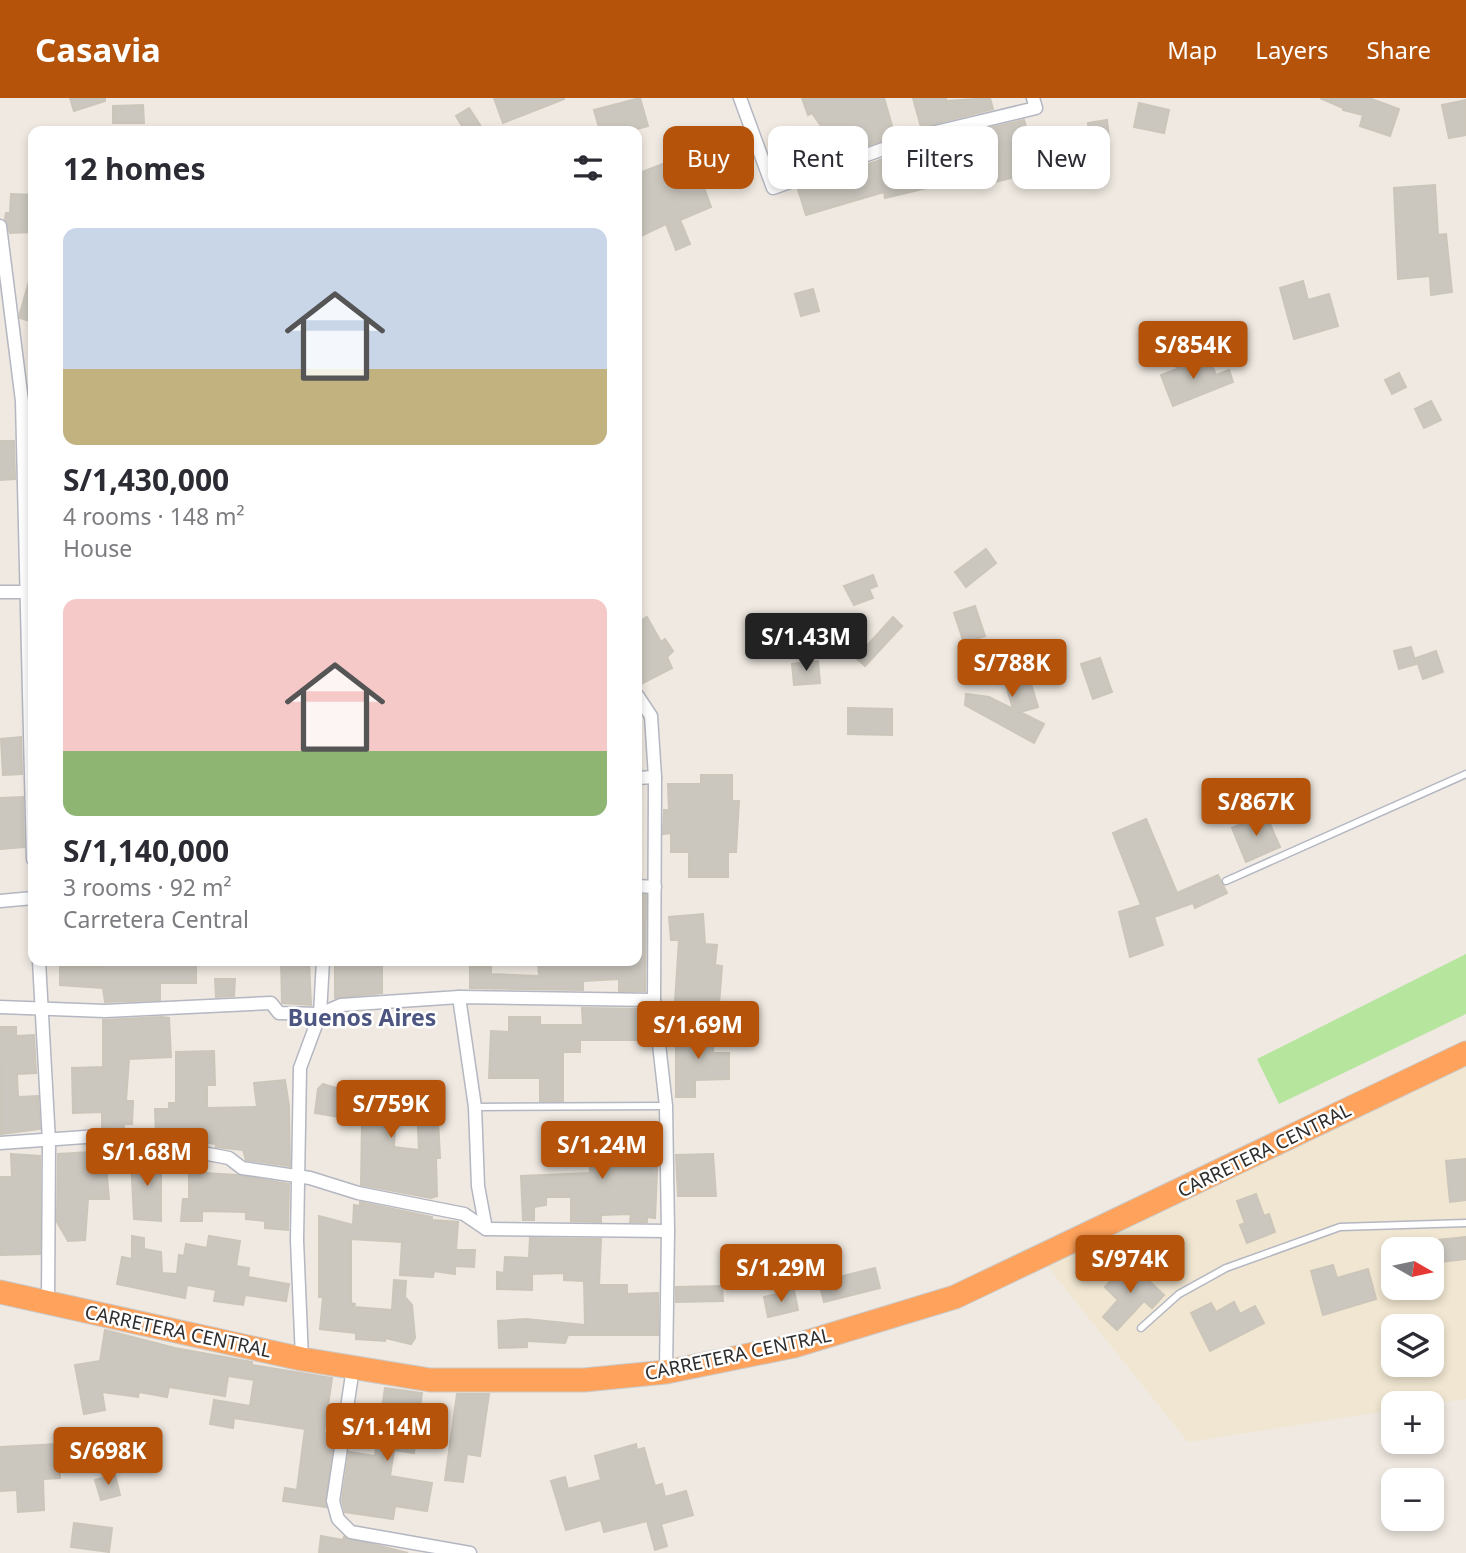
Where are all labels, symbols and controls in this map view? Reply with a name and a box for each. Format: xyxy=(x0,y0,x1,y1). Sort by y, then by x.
text: Casavia xyxy=(35,27,161,72)
text: Map xyxy=(1167,33,1217,66)
text: Layers xyxy=(1255,33,1329,66)
text: Share xyxy=(1367,33,1431,66)
chip: Buy xyxy=(663,126,754,189)
chip: Rent xyxy=(768,126,868,189)
chip: Filters xyxy=(882,126,998,189)
chip: New xyxy=(1012,126,1110,189)
text: 12 homes xyxy=(63,148,206,189)
icon: filters xyxy=(569,149,607,187)
icon: home xyxy=(272,273,398,399)
pin: S/854K xyxy=(1136,322,1250,381)
text: S/854K xyxy=(1155,328,1231,360)
text: S/1,430,000 xyxy=(63,459,229,500)
text: 4 rooms · 148 m² xyxy=(63,500,245,532)
text: House xyxy=(63,532,132,564)
pin: S/1.43M xyxy=(741,614,871,673)
text: S/1.43M xyxy=(761,620,851,652)
pin: S/788K xyxy=(955,640,1069,699)
icon: home xyxy=(272,644,398,770)
text: S/788K xyxy=(974,646,1050,678)
pin: S/867K xyxy=(1199,778,1313,838)
text: S/867K xyxy=(1218,785,1294,817)
text: S/1,140,000 xyxy=(63,830,229,871)
text: 3 rooms · 92 m² xyxy=(63,871,232,903)
text: Carretera Central xyxy=(63,903,249,935)
district label: Buenos Aires xyxy=(288,1001,436,1033)
pin: S/1.69M xyxy=(633,1002,763,1061)
text: S/1.69M xyxy=(653,1008,743,1040)
pin: S/759K xyxy=(334,1080,448,1140)
text: S/759K xyxy=(353,1087,429,1119)
street label: CARRETERA CENTRAL xyxy=(1173,1097,1355,1203)
pin: S/1.24M xyxy=(537,1122,667,1181)
pin: S/1.68M xyxy=(82,1128,212,1188)
text: S/1.24M xyxy=(557,1128,647,1160)
text: S/1.68M xyxy=(102,1135,192,1167)
pin: S/974K xyxy=(1073,1236,1187,1295)
north arrow xyxy=(1381,1237,1444,1300)
map controls xyxy=(1381,1237,1444,1531)
text: S/974K xyxy=(1092,1242,1168,1274)
pin: S/1.29M xyxy=(716,1244,846,1304)
text: S/1.29M xyxy=(736,1251,826,1283)
street label: CARRETERA CENTRAL xyxy=(82,1299,274,1363)
button: layers xyxy=(1381,1314,1444,1377)
street label: CARRETERA CENTRAL xyxy=(642,1322,834,1386)
button: + xyxy=(1381,1391,1444,1454)
pin: S/1.14M xyxy=(322,1404,452,1463)
text: S/1.14M xyxy=(342,1410,432,1442)
pin: S/698K xyxy=(51,1428,165,1487)
text: S/698K xyxy=(70,1434,146,1466)
button: − xyxy=(1381,1468,1444,1531)

